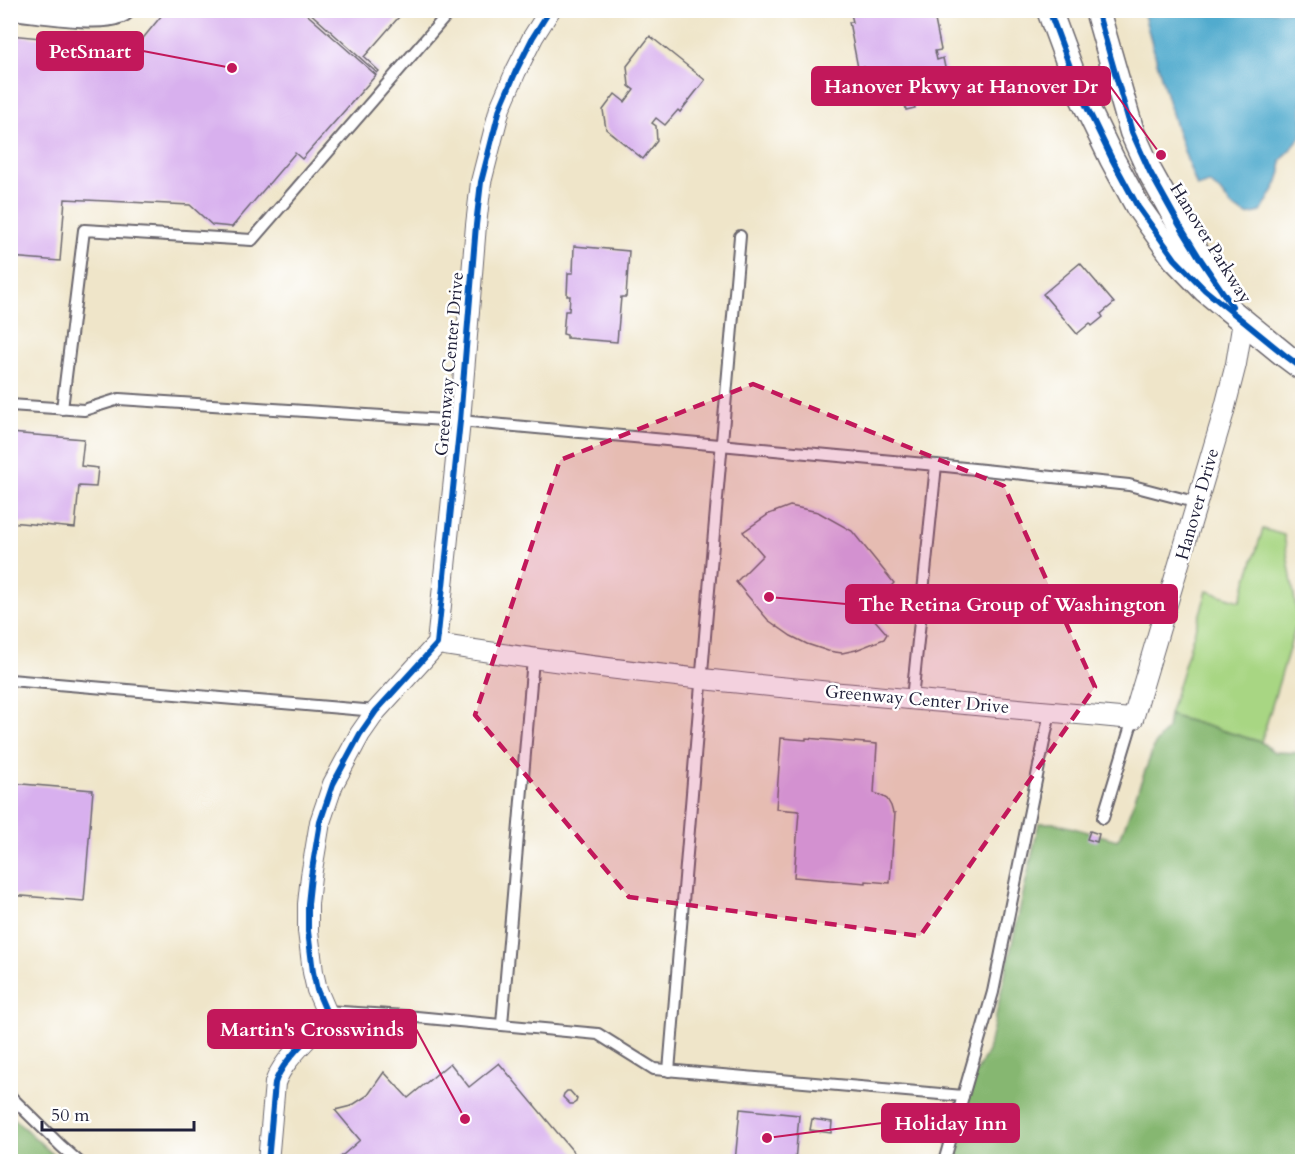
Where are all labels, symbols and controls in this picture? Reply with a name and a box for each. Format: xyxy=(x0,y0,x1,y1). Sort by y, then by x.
callout: PetSmart xyxy=(37,32,143,70)
text: PetSmart xyxy=(49,38,131,65)
callout: Hanover Pkwy at Hanover Dr xyxy=(812,67,1110,105)
text: Hanover Pkwy at Hanover Dr xyxy=(824,73,1099,100)
street label: Hanover Parkway xyxy=(1163,178,1258,309)
street label: Greenway Center Drive xyxy=(429,271,470,457)
street label: Hanover Drive xyxy=(1170,445,1225,563)
callout: The Retina Group of Washington xyxy=(846,585,1177,623)
text: The Retina Group of Washington xyxy=(858,591,1166,618)
street label: Greenway Center Drive xyxy=(824,679,1010,720)
callout: Martin's Crosswinds xyxy=(208,1010,416,1048)
text: Martin's Crosswinds xyxy=(220,1016,404,1043)
scale bar xyxy=(42,1094,194,1132)
text: 50 m xyxy=(51,1103,90,1128)
callout: Holiday Inn xyxy=(882,1104,1019,1142)
text: Holiday Inn xyxy=(895,1110,1008,1137)

